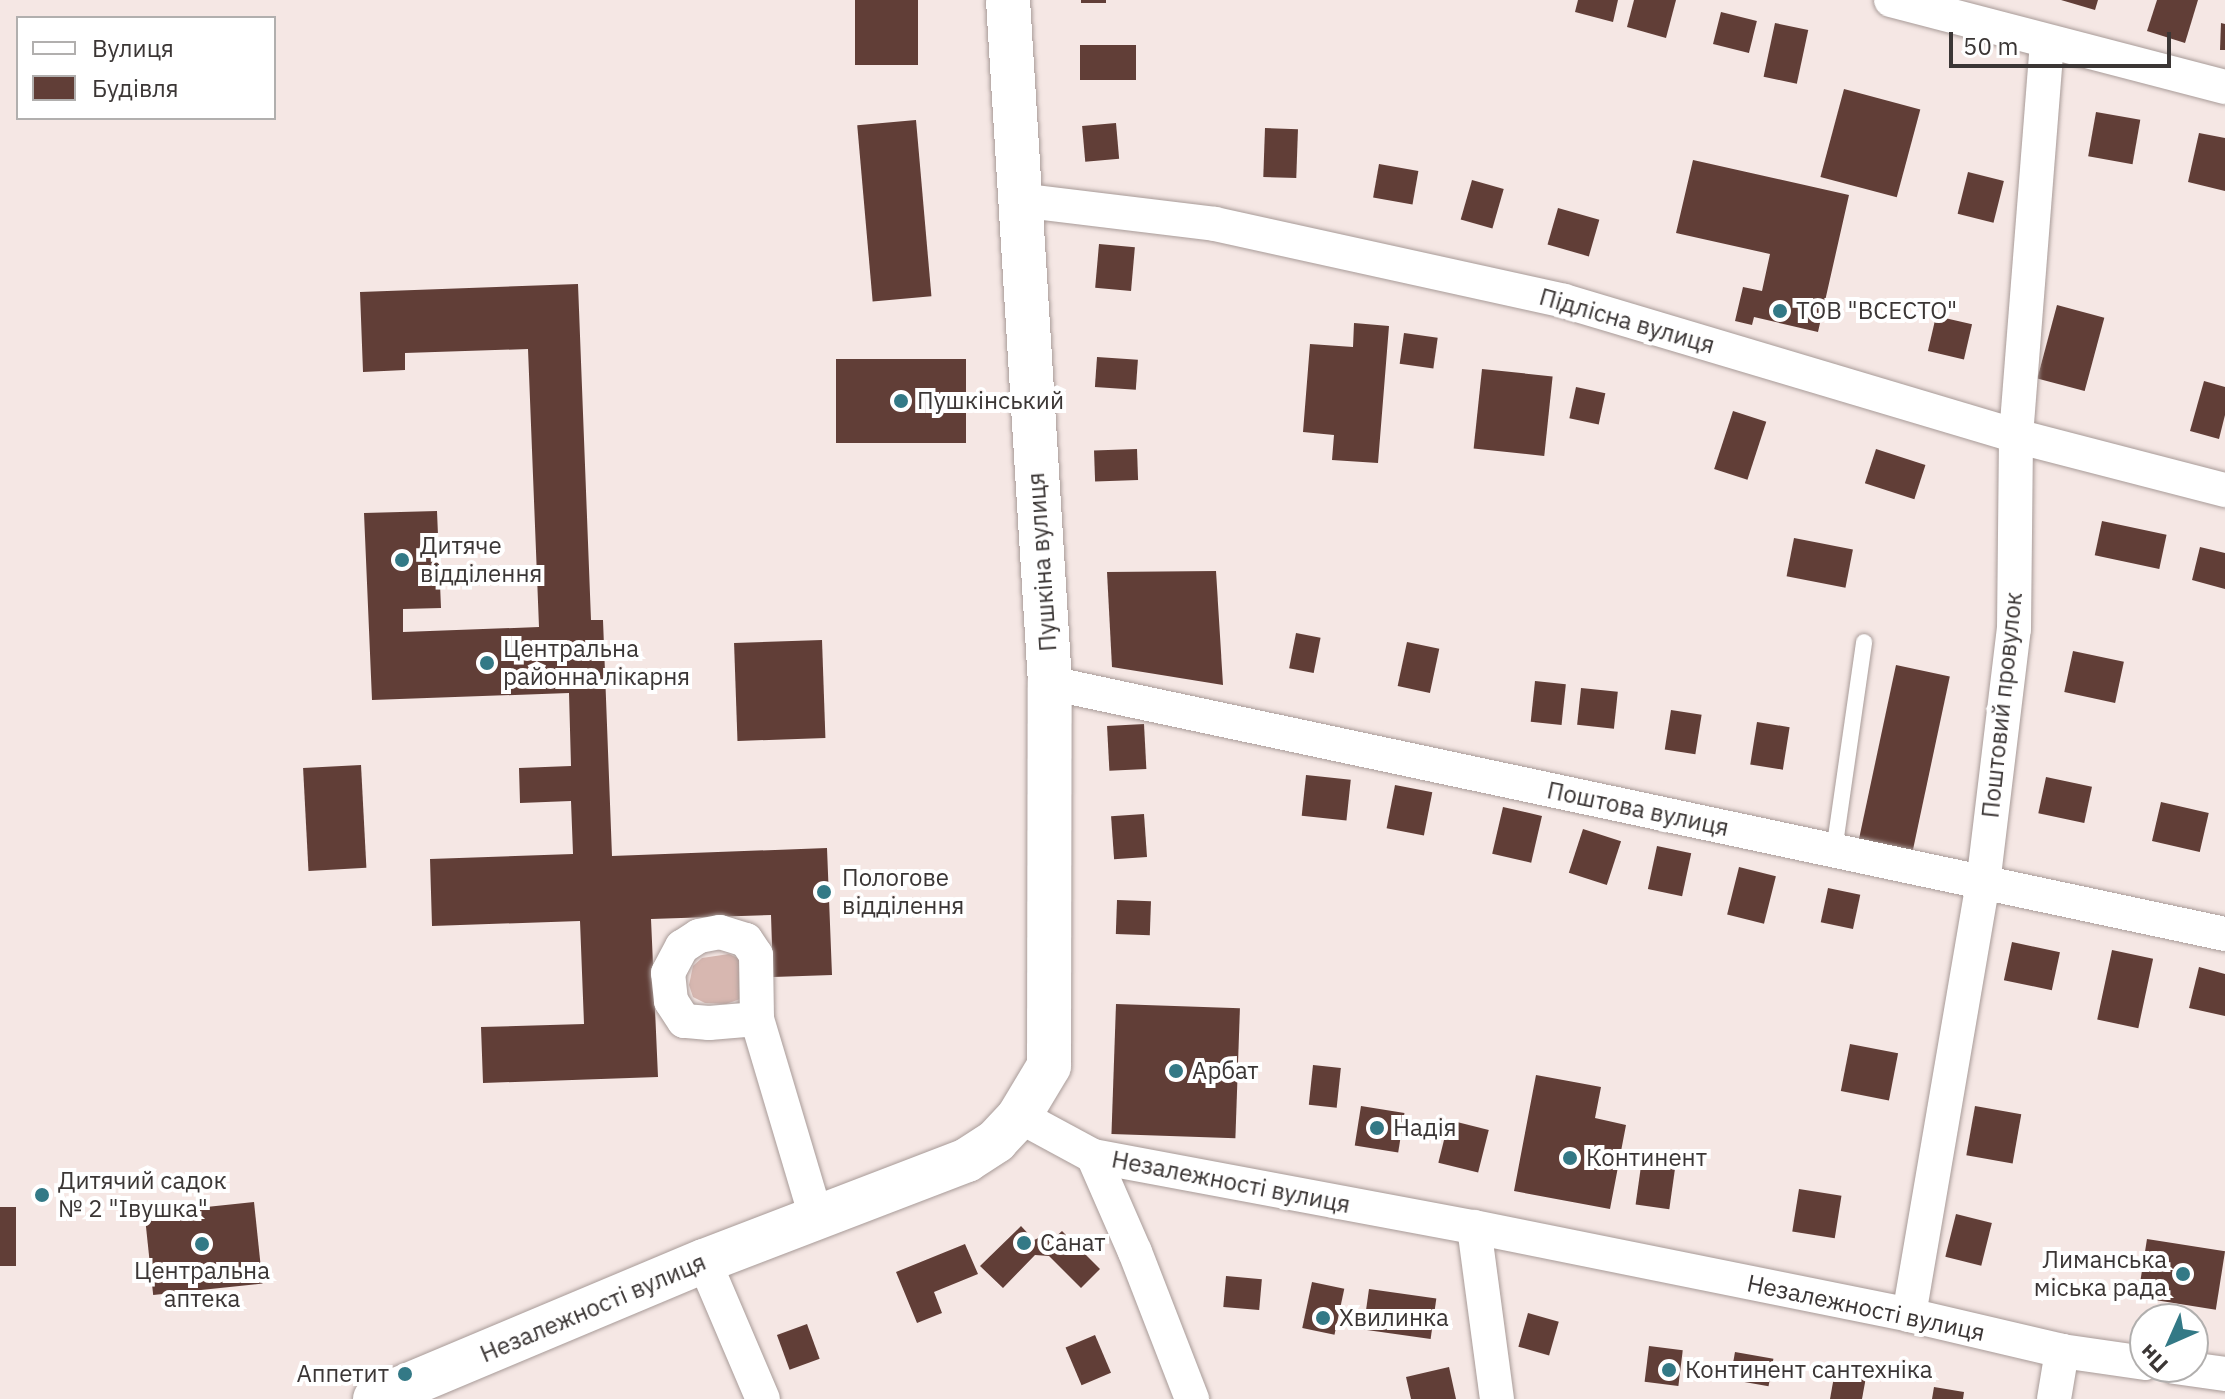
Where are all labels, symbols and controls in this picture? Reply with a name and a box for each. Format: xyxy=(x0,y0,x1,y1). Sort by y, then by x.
legend xyxy=(16,16,276,120)
scale bar xyxy=(1953,16,2175,66)
text: 50 m xyxy=(1963,30,2018,62)
text: Вулиця xyxy=(92,32,174,64)
text: Будівля xyxy=(92,72,179,104)
street label: Підлісна вулиця xyxy=(1536,282,1718,360)
place label: ТОВ "ВСЕСТО" xyxy=(1796,297,1957,325)
marker: ТОВ "ВСЕСТО" xyxy=(1771,302,1789,320)
place label: Пушкінський xyxy=(917,387,1064,415)
marker: Пушкінський xyxy=(892,392,910,410)
street label: Пушкіна вулиця xyxy=(1021,472,1063,652)
place label: Дитяче відділення xyxy=(420,532,542,588)
marker: Дитяче відділення xyxy=(391,549,413,571)
street label: Поштовий провулок xyxy=(1976,591,2028,819)
place label: Центральна районна лікарня xyxy=(503,635,690,691)
marker: Центральна районна лікарня xyxy=(478,654,496,672)
street label: Поштова вулиця xyxy=(1544,776,1732,842)
place label: Пологове відділення xyxy=(842,864,964,920)
marker: Пологове відділення xyxy=(813,881,835,903)
place label: Арбат xyxy=(1192,1057,1259,1085)
marker: Арбат xyxy=(1167,1062,1185,1080)
place label: Надiя xyxy=(1393,1114,1457,1142)
marker: Надiя xyxy=(1368,1119,1386,1137)
place label: Континент xyxy=(1586,1144,1707,1172)
street label: Незалежності вулиця xyxy=(1109,1145,1353,1219)
marker: Континент xyxy=(1561,1149,1579,1167)
place label: Дитячий садок № 2 "Івушка" xyxy=(58,1167,227,1223)
marker: Дитячий садок № 2 "Івушка" xyxy=(33,1186,51,1204)
place label: Санат xyxy=(1040,1229,1106,1257)
marker: Санат xyxy=(1015,1234,1033,1252)
marker: Центральна аптека xyxy=(193,1235,211,1253)
place label: Лиманська міська рада xyxy=(2034,1246,2167,1302)
street label: Незалежності вулиця xyxy=(476,1247,710,1369)
place label: Центральна аптека xyxy=(134,1257,270,1313)
marker: Лиманська міська рада xyxy=(2174,1265,2192,1283)
street label: Незалежності вулиця xyxy=(1744,1269,1988,1347)
north arrow xyxy=(2129,1303,2209,1383)
place label: Хвилинка xyxy=(1339,1304,1449,1332)
marker: Хвилинка xyxy=(1314,1309,1332,1327)
text: Пн xyxy=(2133,1338,2174,1379)
place label: Континент сантехніка xyxy=(1685,1356,1933,1384)
place label: Аппетит xyxy=(296,1360,389,1388)
marker: Континент сантехніка xyxy=(1660,1361,1678,1379)
marker: Аппетит xyxy=(396,1365,414,1383)

